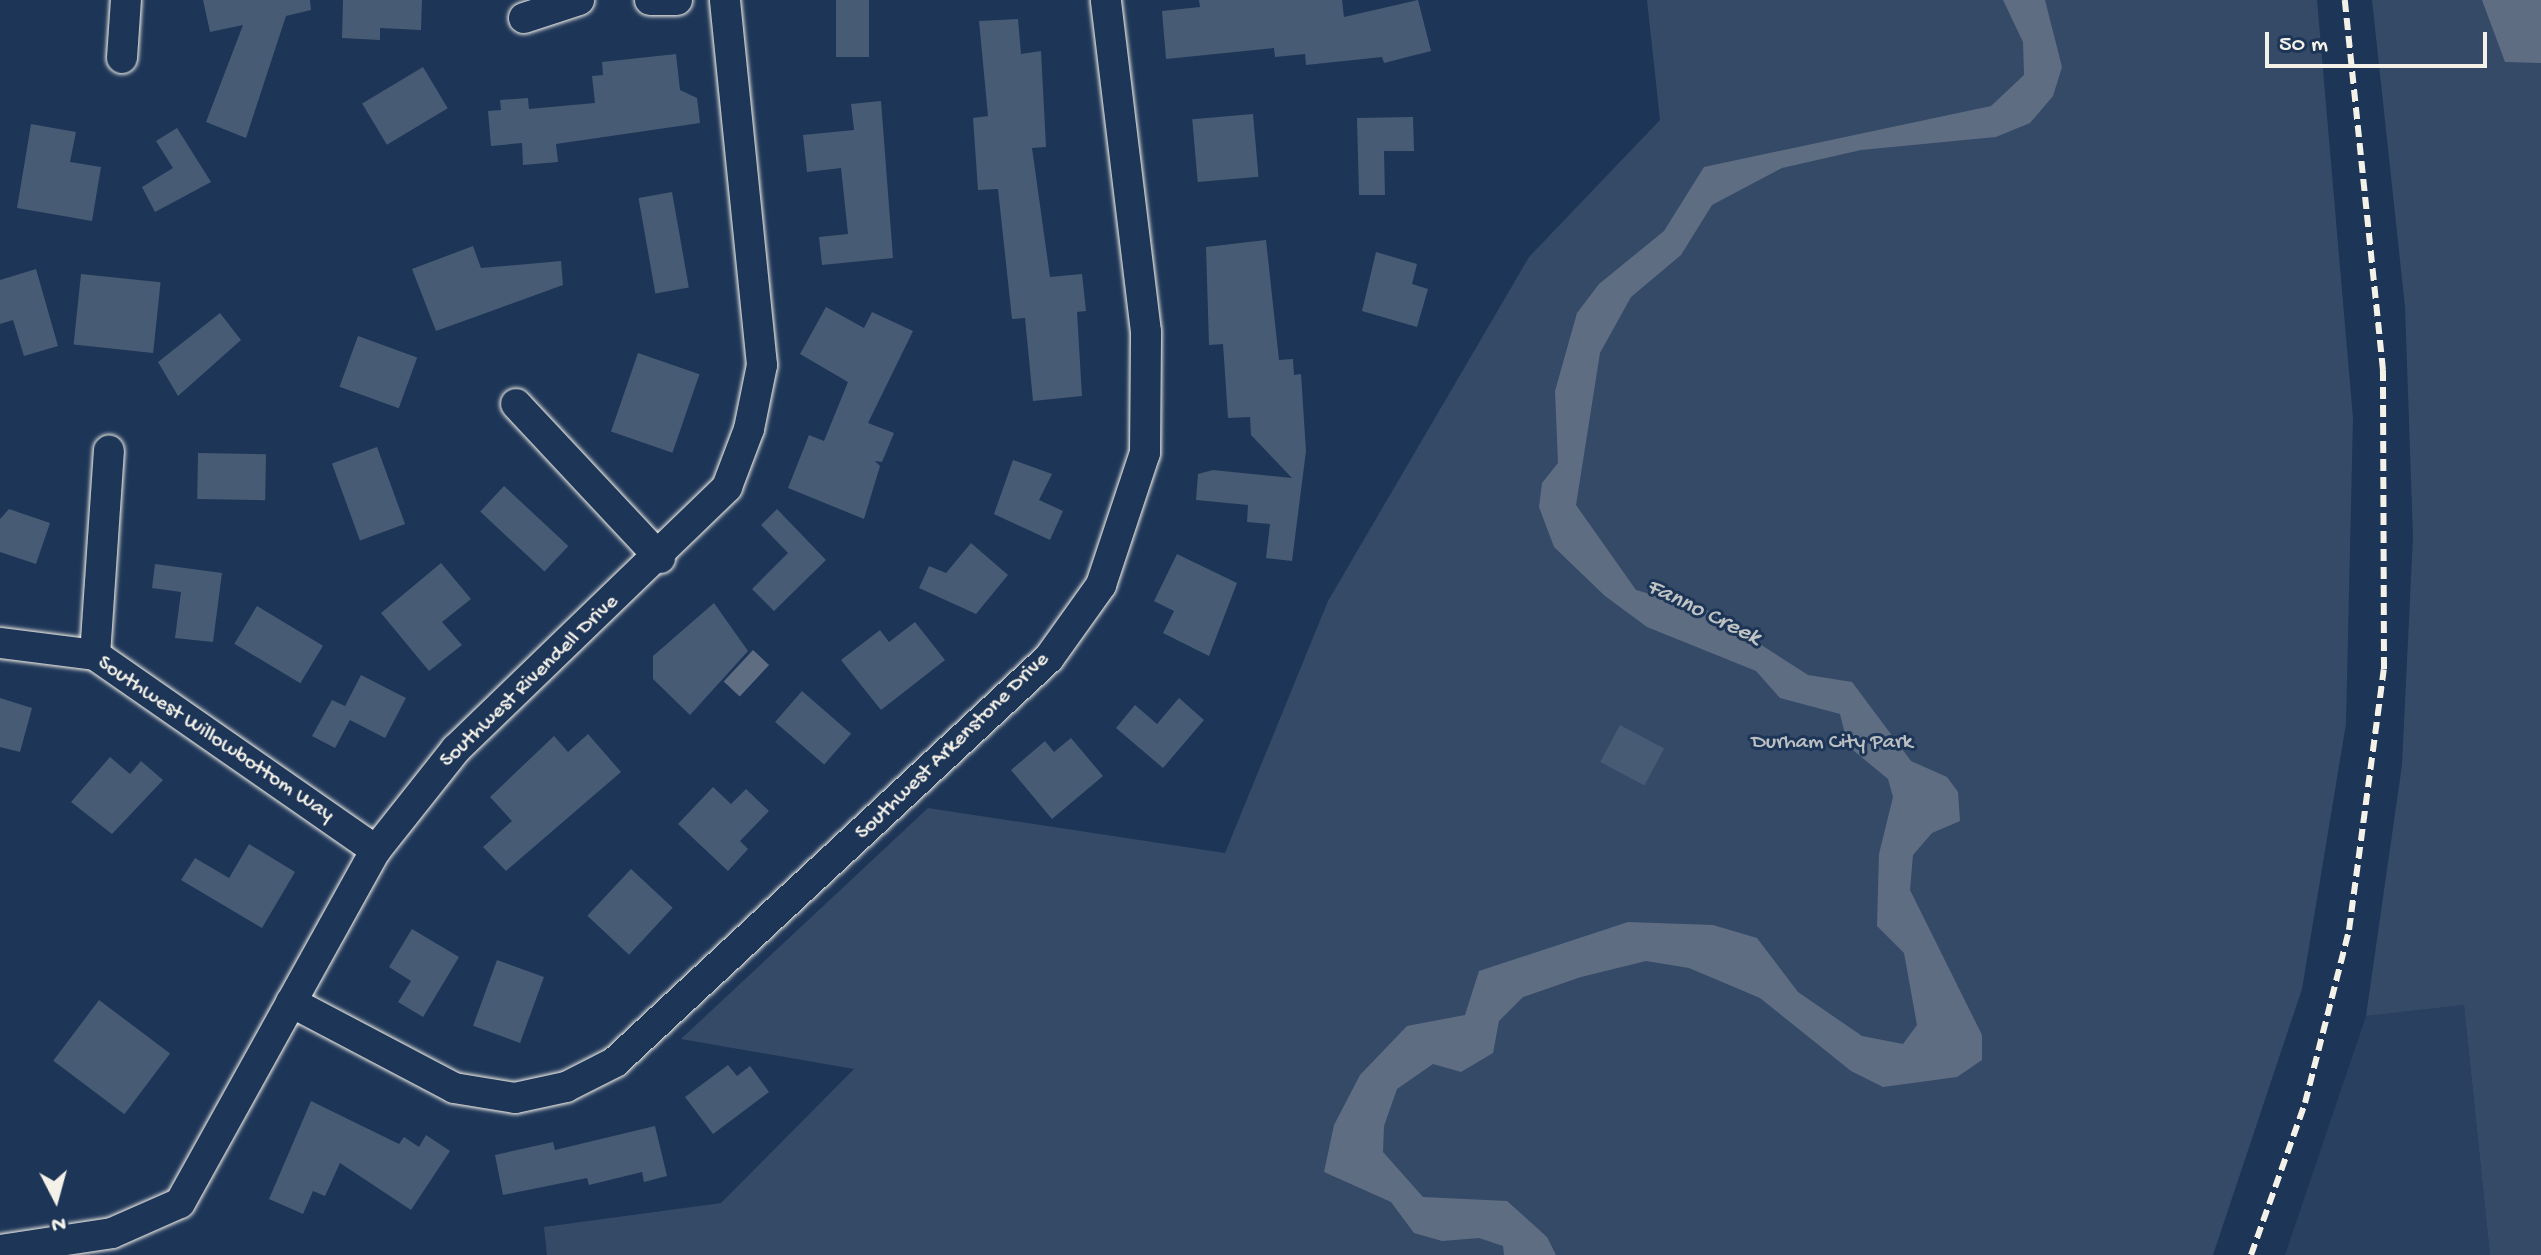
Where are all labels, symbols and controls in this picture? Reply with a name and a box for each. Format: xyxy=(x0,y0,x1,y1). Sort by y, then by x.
scale bar xyxy=(2269,16,2491,66)
text: 50 m xyxy=(2279,31,2328,60)
water label: Fanno Creek xyxy=(1641,573,1765,653)
street label: Southwest Rivendell Drive xyxy=(435,590,625,774)
street label: Southwest Arkenstone Drive xyxy=(851,647,1055,847)
street label: Southwest Willowbottom Way xyxy=(92,651,338,829)
park label: Durham City Park xyxy=(1752,731,1912,757)
north arrow xyxy=(16,1159,96,1239)
text: N xyxy=(50,1209,67,1237)

